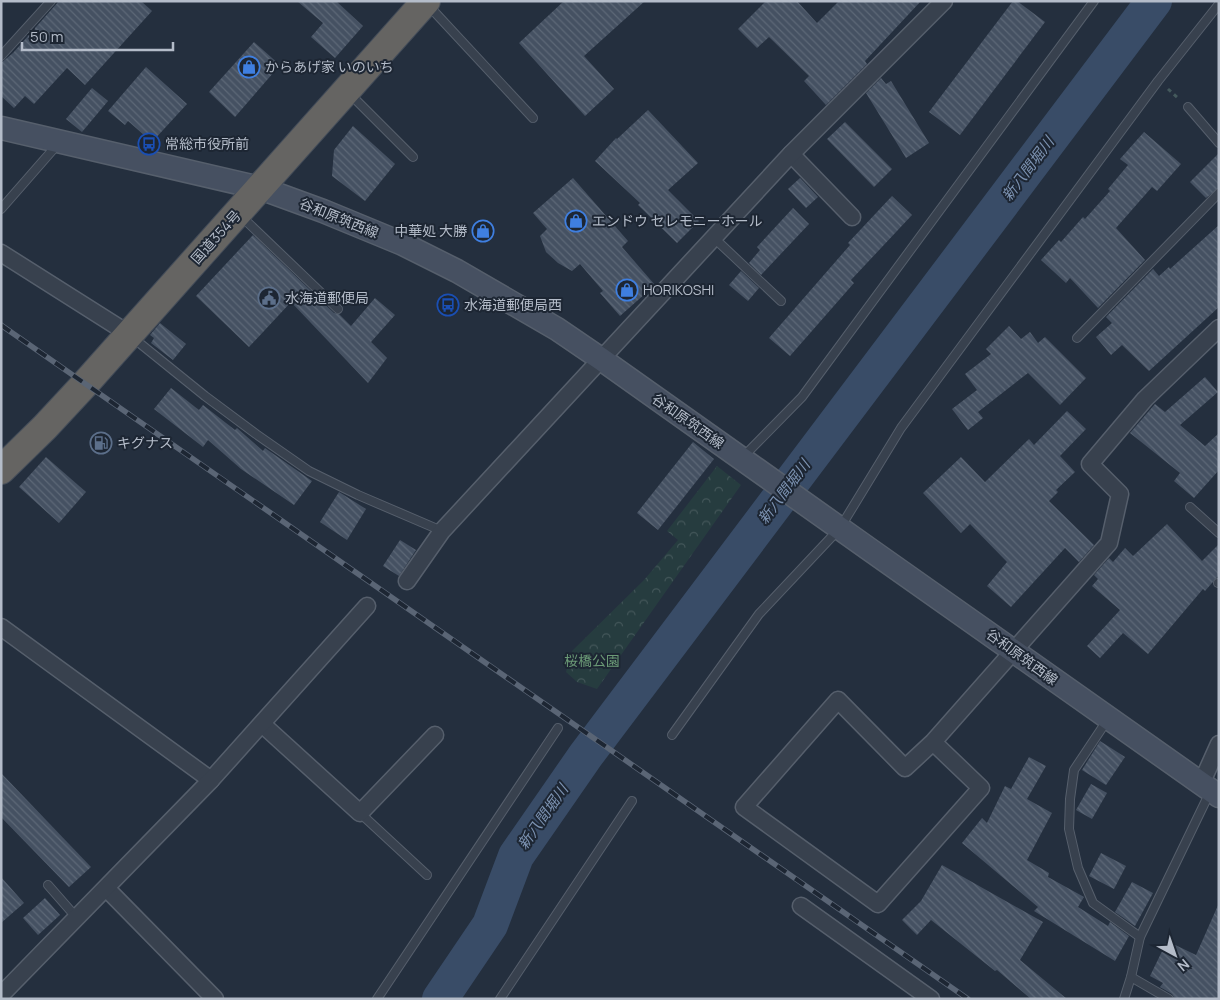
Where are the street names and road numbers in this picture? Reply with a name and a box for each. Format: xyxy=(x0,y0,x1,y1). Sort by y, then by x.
street label: 谷和原筑西線 xyxy=(297,193,382,242)
street label: 国道354号 xyxy=(186,206,245,268)
street label: 谷和原筑西線 xyxy=(648,389,728,452)
street label: 谷和原筑西線 xyxy=(983,624,1062,689)

